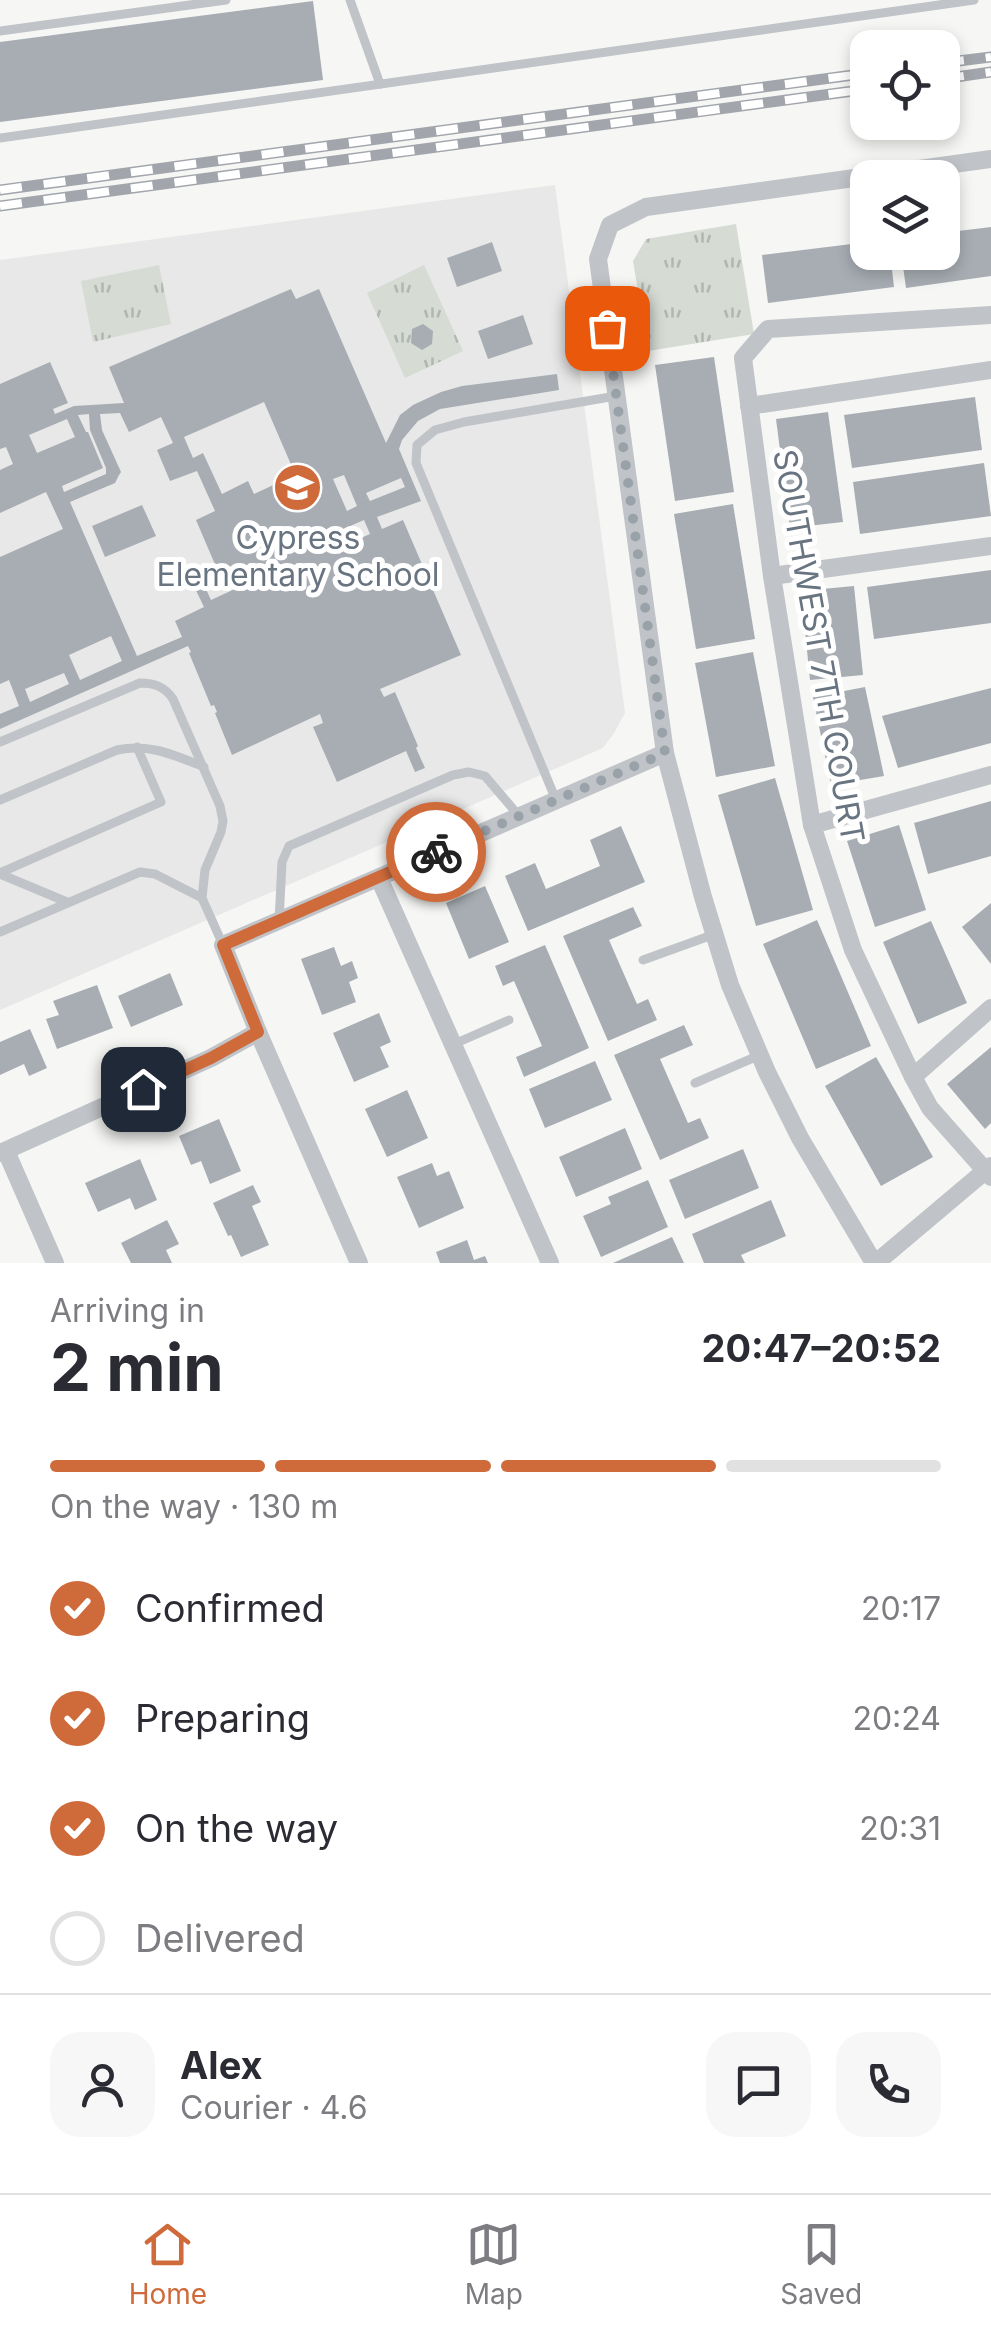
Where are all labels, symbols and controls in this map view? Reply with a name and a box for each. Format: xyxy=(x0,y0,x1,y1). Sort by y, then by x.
map controls xyxy=(850,30,960,270)
button: locate xyxy=(850,30,960,140)
button: layers xyxy=(850,160,960,270)
pin xyxy=(565,286,650,371)
icon: bag xyxy=(580,301,635,356)
street label: SOUTHWEST 7TH COURT xyxy=(765,446,873,846)
school or university icon: Cypress Elementary School xyxy=(272,461,324,513)
place label: Cypress Elementary School xyxy=(156,518,440,594)
courier xyxy=(386,802,486,902)
icon: bike xyxy=(409,825,464,880)
pin xyxy=(101,1047,186,1132)
icon: home xyxy=(116,1062,171,1117)
text: Arriving in xyxy=(50,1291,205,1330)
text: 20:47–20:52 xyxy=(701,1325,941,1371)
text: 2 min xyxy=(50,1328,224,1407)
text: On the way · 130 m xyxy=(50,1487,338,1526)
icon: check xyxy=(50,1581,105,1636)
text: Confirmed xyxy=(135,1585,325,1631)
text: 20:17 xyxy=(861,1589,941,1628)
icon: check xyxy=(50,1691,105,1746)
text: Preparing xyxy=(135,1695,310,1741)
text: 20:24 xyxy=(852,1699,941,1738)
icon: check xyxy=(50,1801,105,1856)
text: On the way xyxy=(135,1805,338,1851)
text: 20:31 xyxy=(859,1809,941,1848)
text: Delivered xyxy=(135,1915,305,1961)
button: person xyxy=(50,2032,155,2137)
button: chat xyxy=(706,2032,811,2137)
button: phone xyxy=(836,2032,941,2137)
text: Alex xyxy=(180,2042,263,2088)
text: Courier · 4.6 xyxy=(180,2088,368,2127)
tab: Home xyxy=(129,2217,207,2311)
tab: Map xyxy=(465,2217,523,2311)
tab: Saved xyxy=(780,2217,862,2311)

